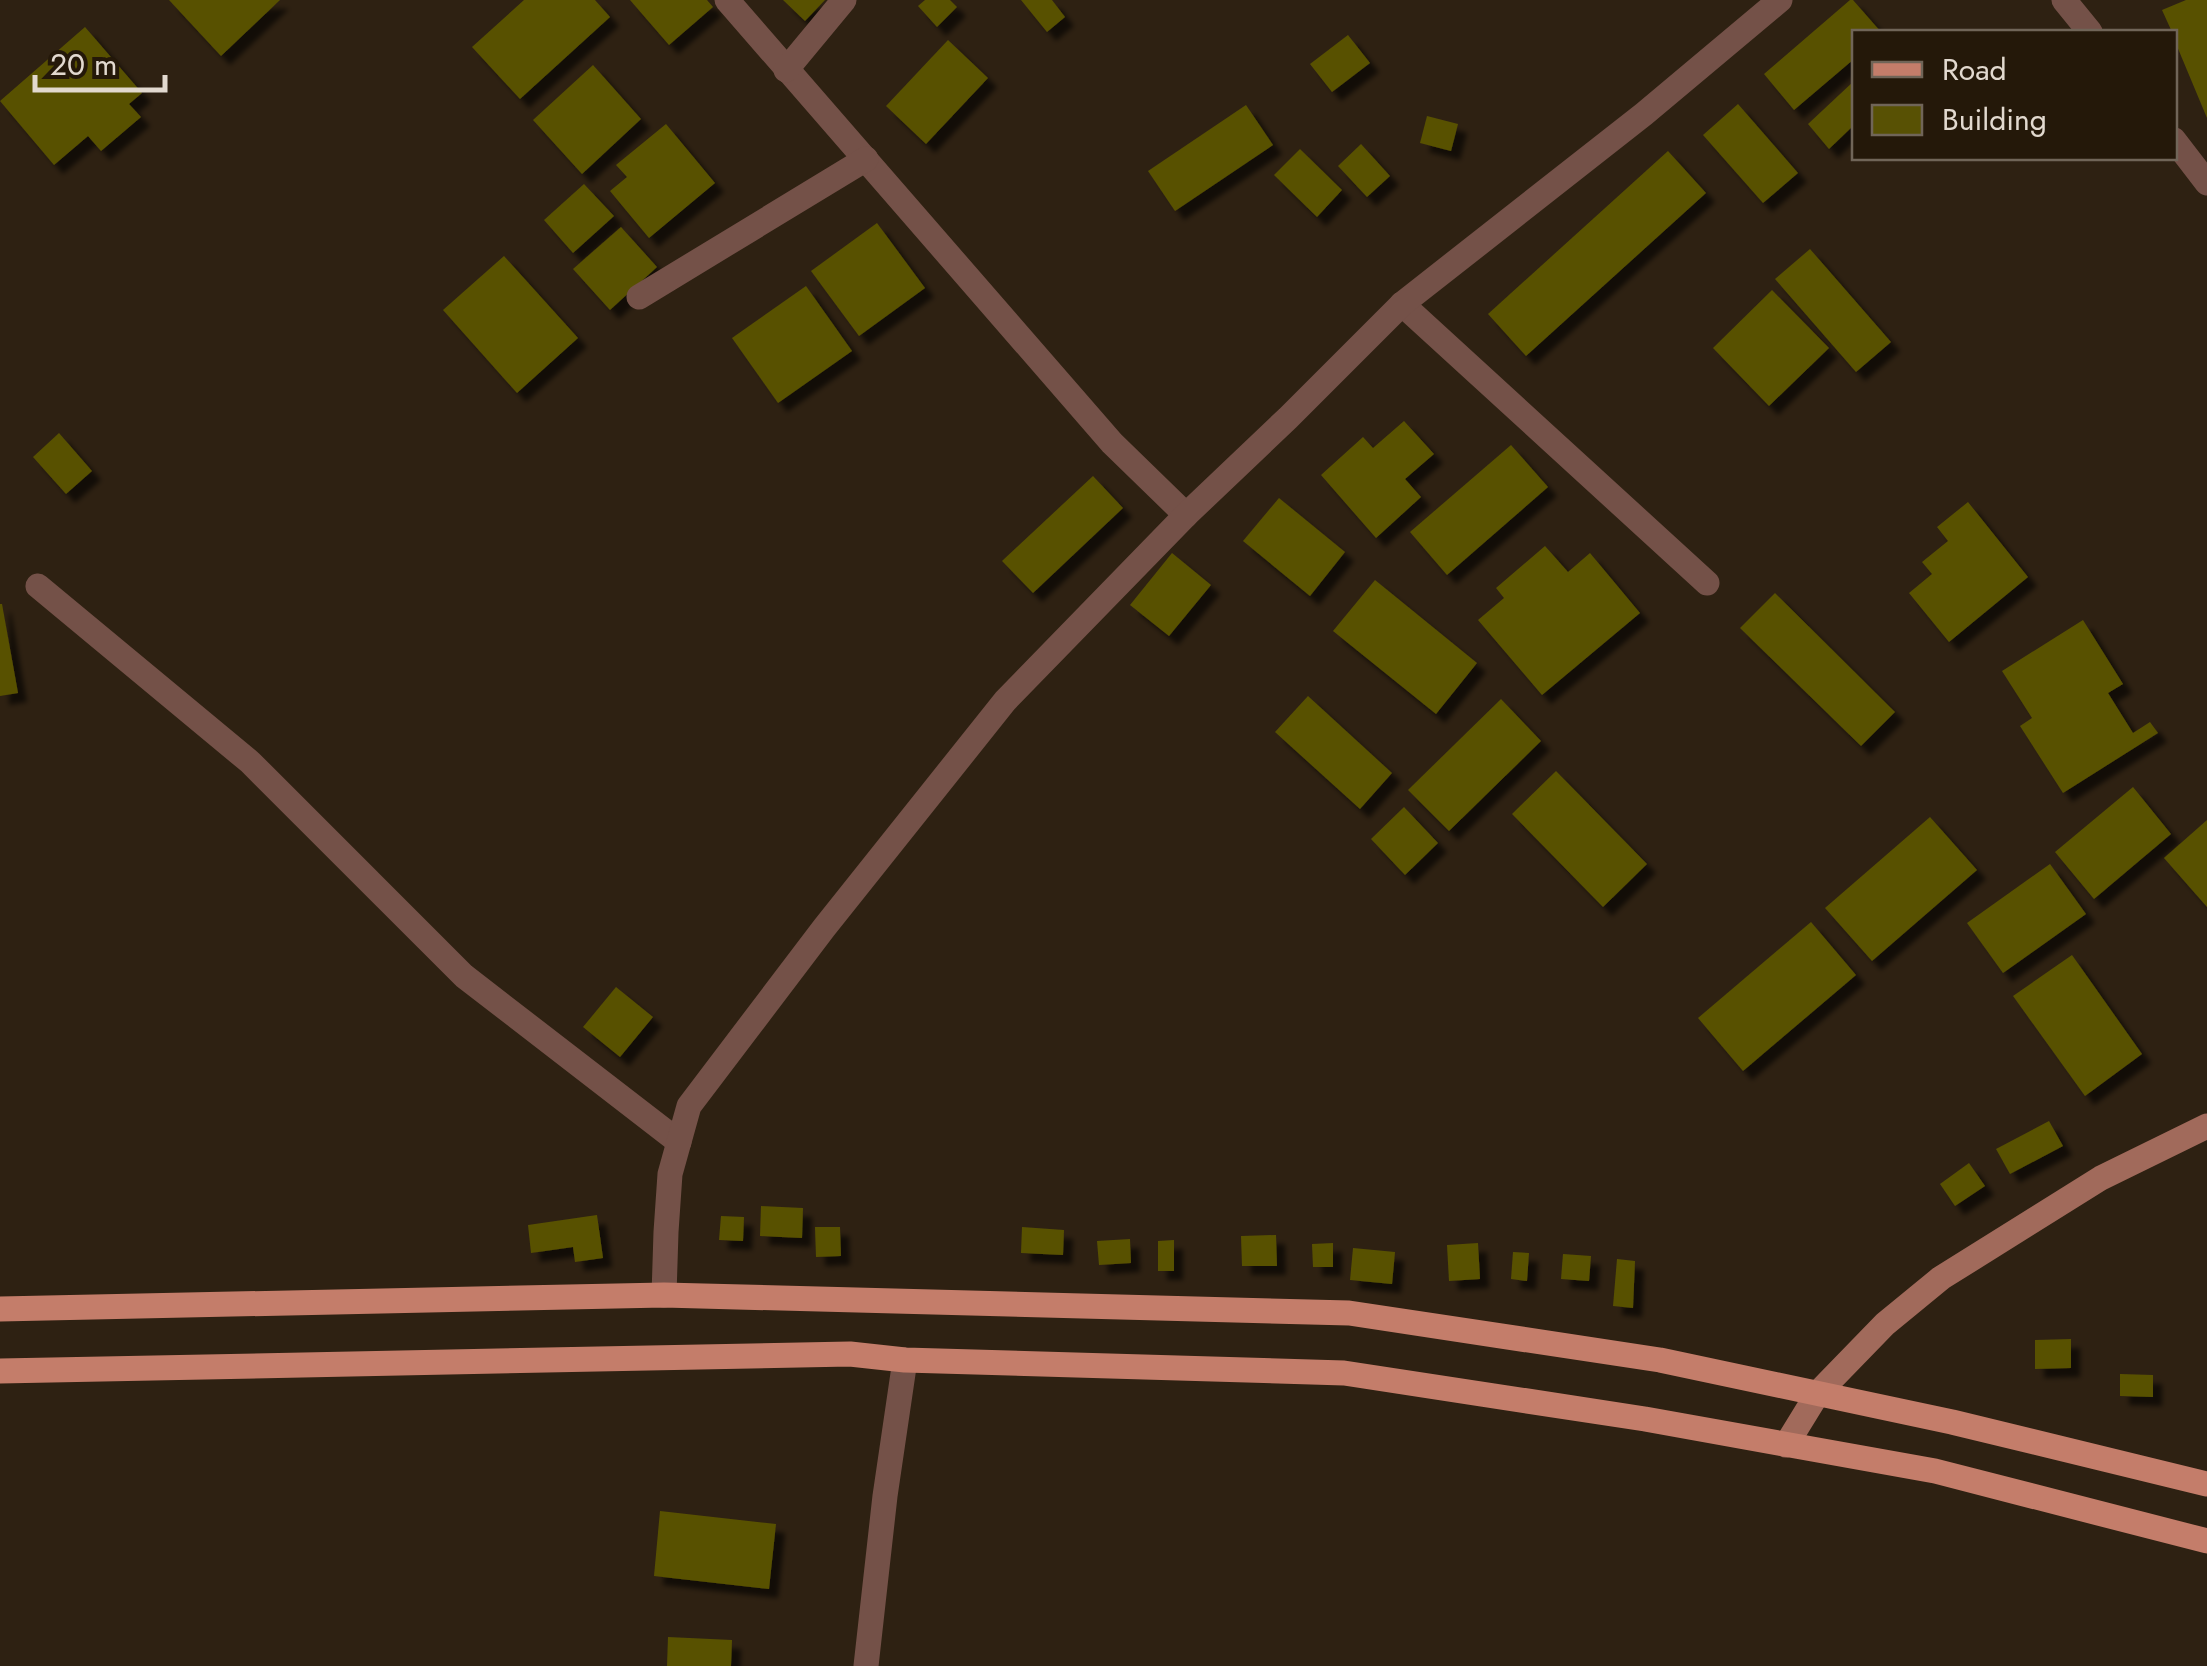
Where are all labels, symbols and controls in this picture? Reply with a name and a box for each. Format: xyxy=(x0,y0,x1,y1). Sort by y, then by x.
scale bar xyxy=(35,30,165,92)
legend xyxy=(1852,30,2177,160)
text: 20 m xyxy=(50,43,117,86)
text: Road xyxy=(1942,48,2007,91)
text: Building xyxy=(1942,98,2047,141)

